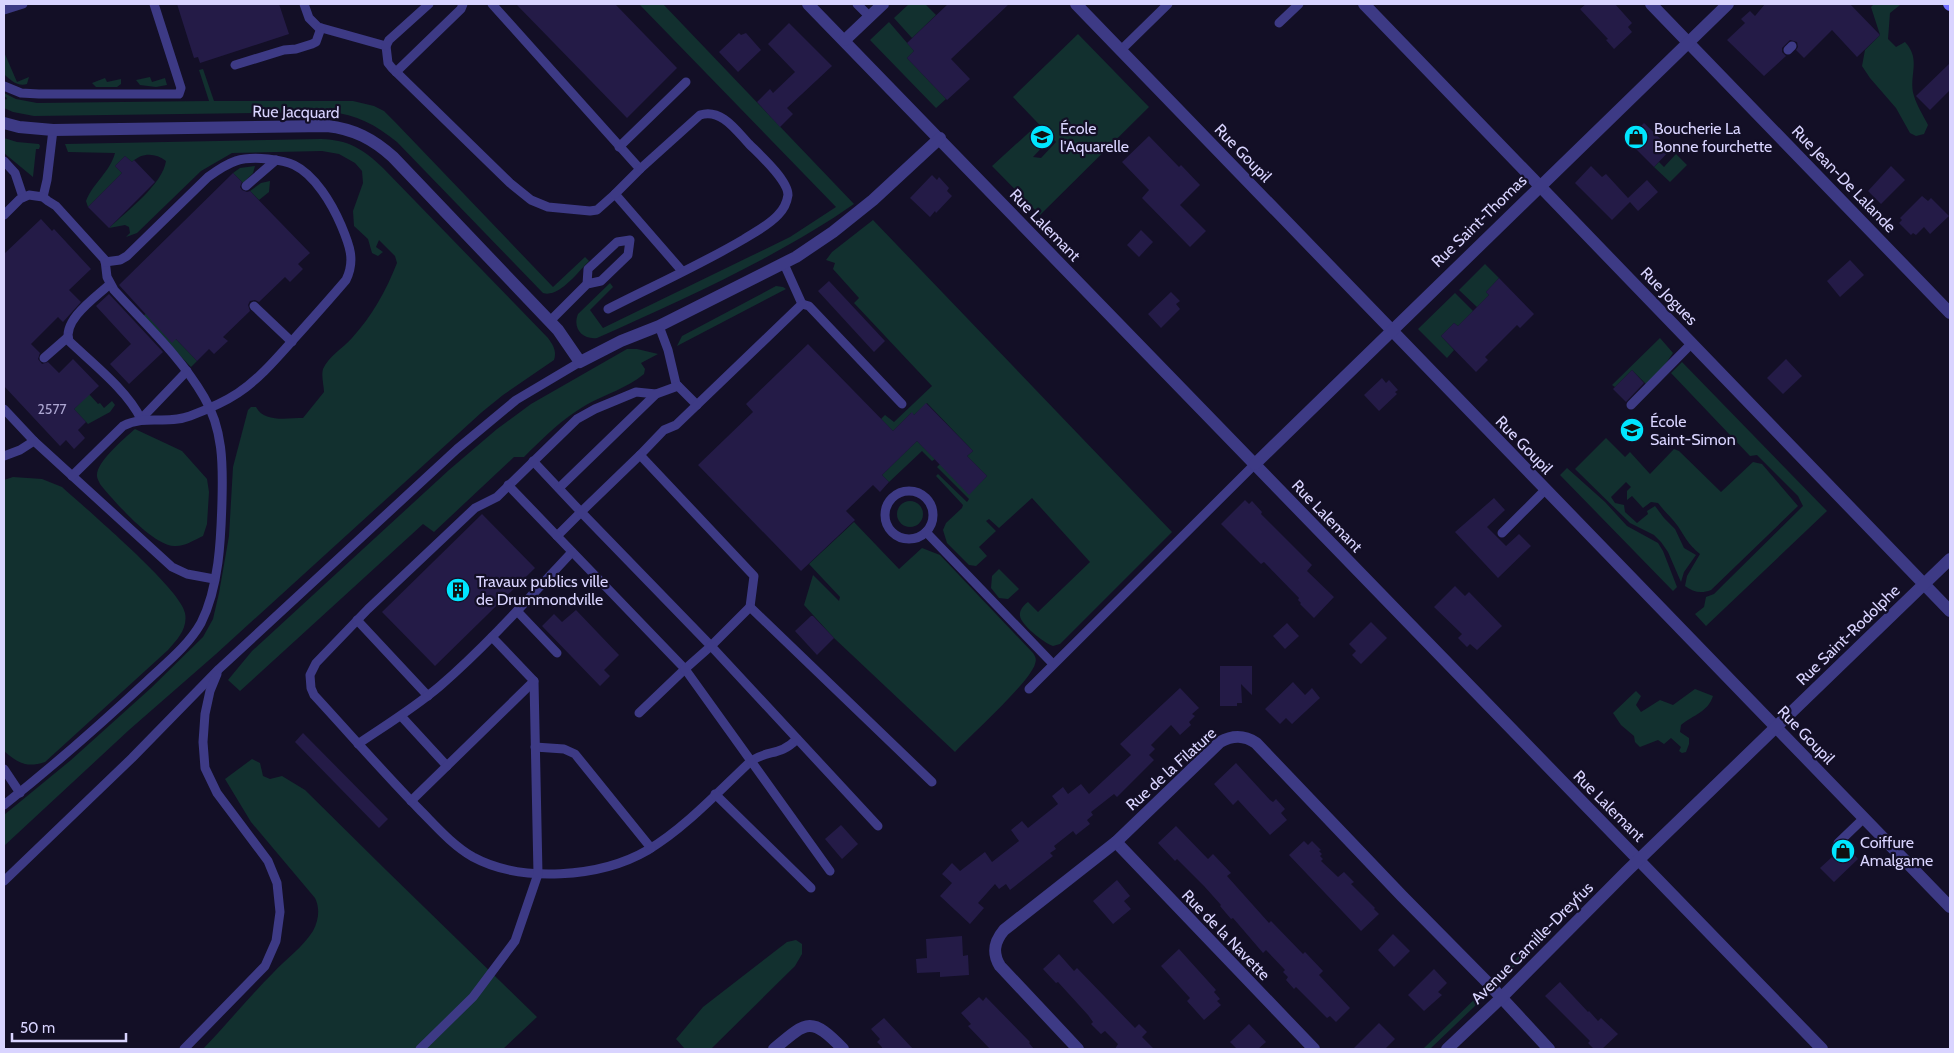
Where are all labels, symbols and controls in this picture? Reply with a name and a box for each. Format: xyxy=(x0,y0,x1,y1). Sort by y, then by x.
street label: Rue Jacquard xyxy=(252,102,340,122)
place label: École l'Aquarelle xyxy=(1060,119,1129,156)
place label: Boucherie La Bonne fourchette xyxy=(1654,119,1772,156)
street label: Rue Goupil xyxy=(1211,120,1276,186)
street label: Rue Jean-De Lalande xyxy=(1788,121,1900,237)
school or university icon: École l'Aquarelle xyxy=(1029,124,1055,150)
shop icon: Boucherie La Bonne fourchette xyxy=(1623,124,1649,150)
street label: Rue Saint-Thomas xyxy=(1428,171,1531,271)
street label: Rue Lalemant xyxy=(1006,185,1085,266)
street label: Rue Jogues xyxy=(1637,263,1702,329)
house number: 2577 xyxy=(38,400,67,418)
street label: Rue Goupil xyxy=(1492,412,1557,478)
place label: École Saint-Simon xyxy=(1650,412,1736,449)
school or university icon: École Saint-Simon xyxy=(1619,417,1645,443)
street label: Rue Lalemant xyxy=(1288,476,1367,557)
place label: Travaux publics ville de Drummondville xyxy=(476,572,608,609)
building icon: Travaux publics ville de Drummondville xyxy=(445,577,471,603)
street label: Rue Saint-Rodolphe xyxy=(1792,581,1904,689)
street label: Rue Goupil xyxy=(1774,702,1839,768)
street label: Rue de la Filature xyxy=(1122,723,1220,815)
street label: Rue Lalemant xyxy=(1569,766,1649,846)
place label: Coiffure Amalgame xyxy=(1860,833,1933,870)
shop icon: Coiffure Amalgame xyxy=(1830,838,1856,864)
street label: Avenue Camille-Dreyfus xyxy=(1467,878,1597,1008)
street label: Rue de la Navette xyxy=(1178,886,1274,984)
scale bar xyxy=(12,1010,126,1042)
text: 50 m xyxy=(20,1019,55,1037)

